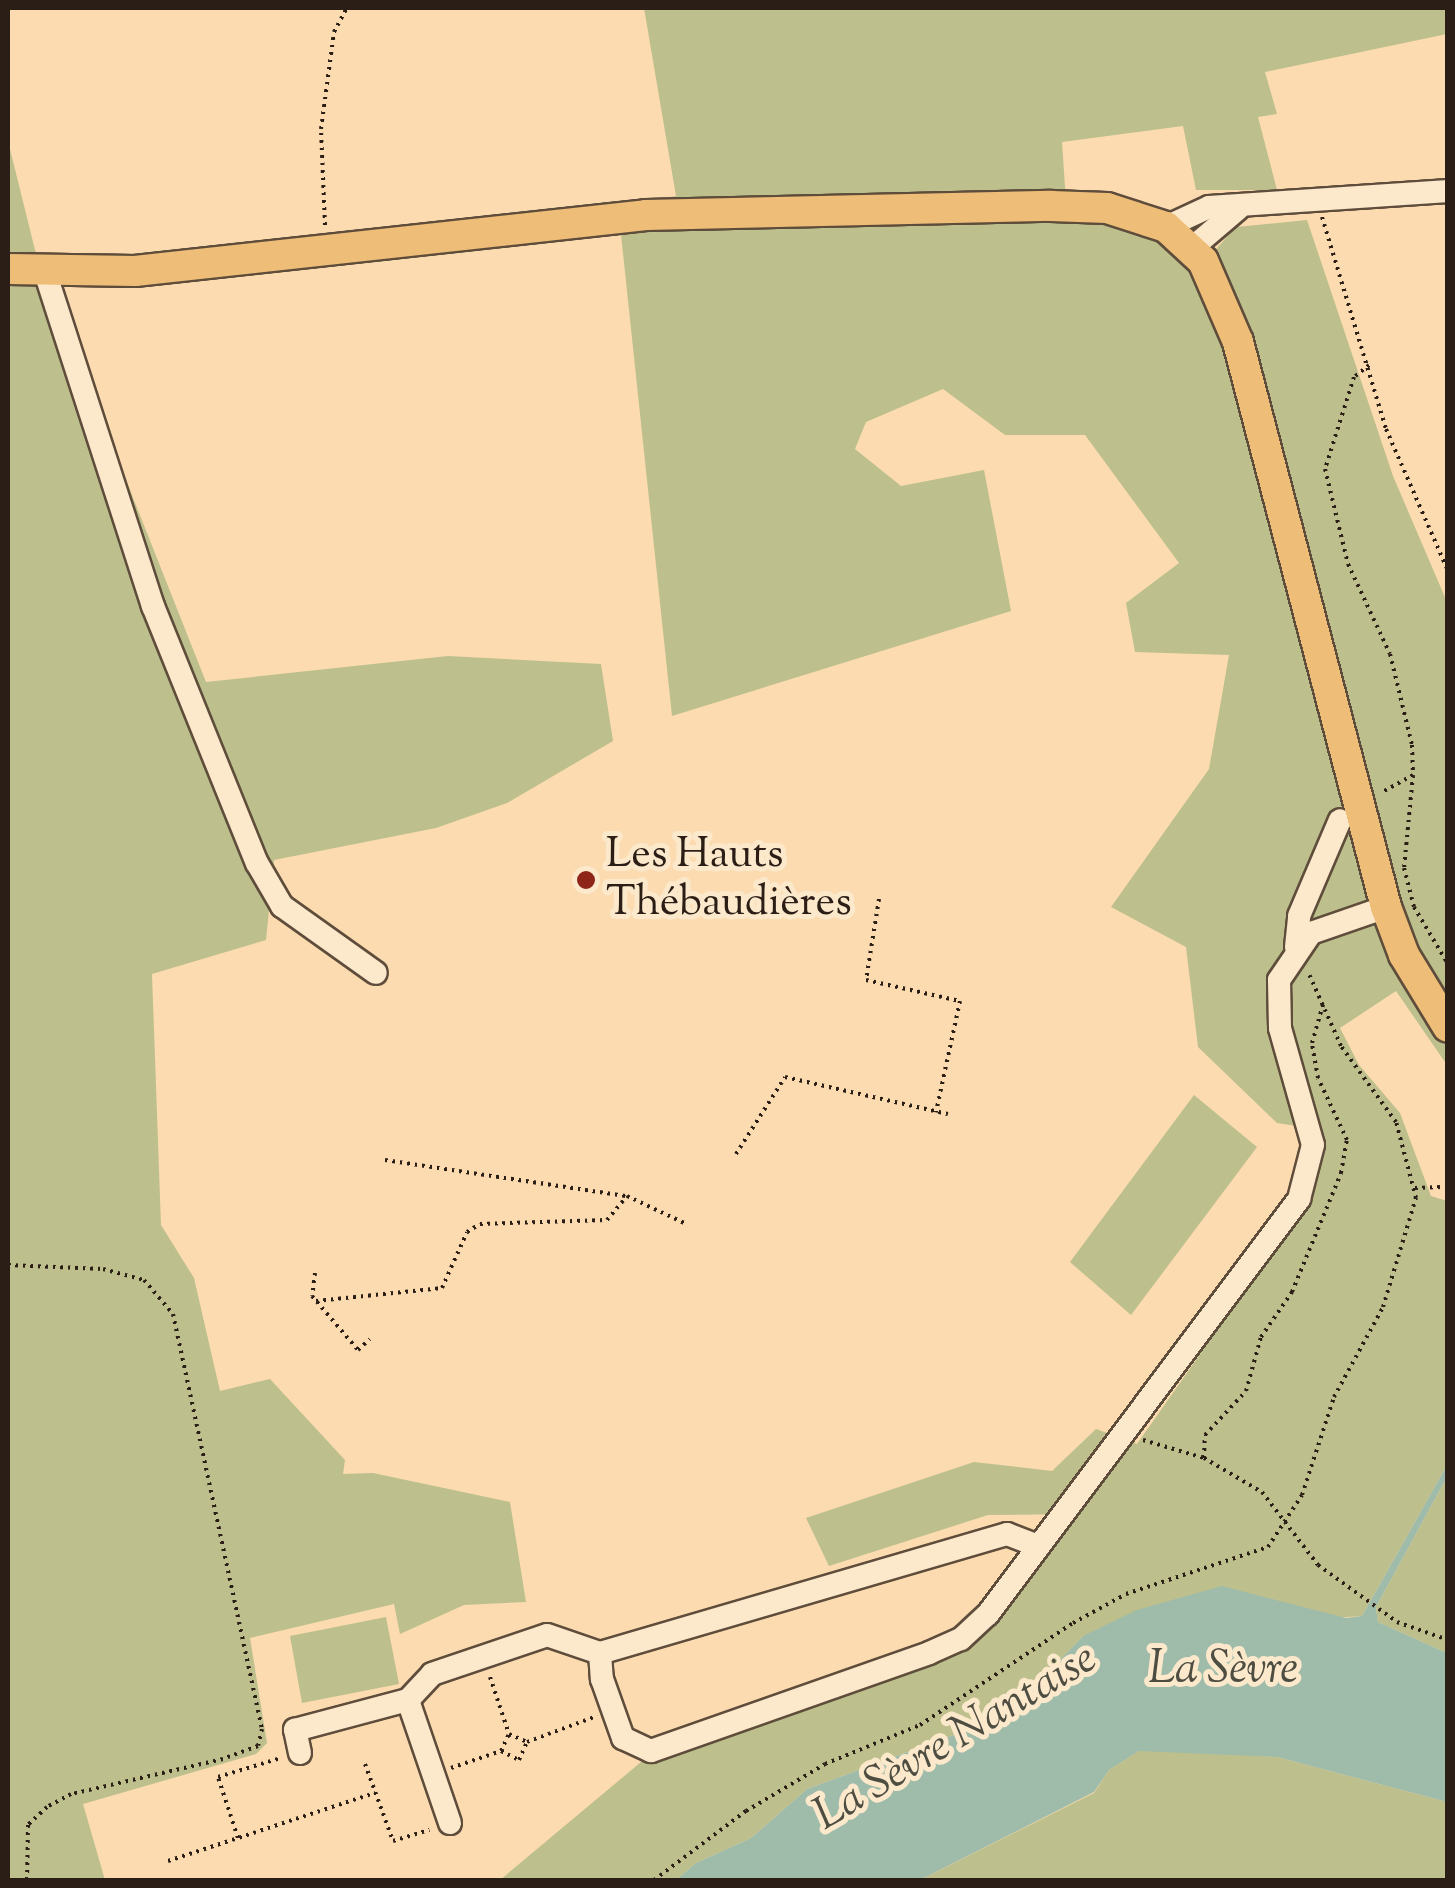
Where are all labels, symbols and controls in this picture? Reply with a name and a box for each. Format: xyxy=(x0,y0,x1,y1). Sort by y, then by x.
place label: Les Hauts Thébaudières xyxy=(606,831,852,929)
marker: Les Hauts Thébaudières xyxy=(575,869,597,891)
water label: La Sèvre Nantaise xyxy=(805,1633,1107,1845)
water label: La Sèvre xyxy=(1148,1644,1298,1698)

